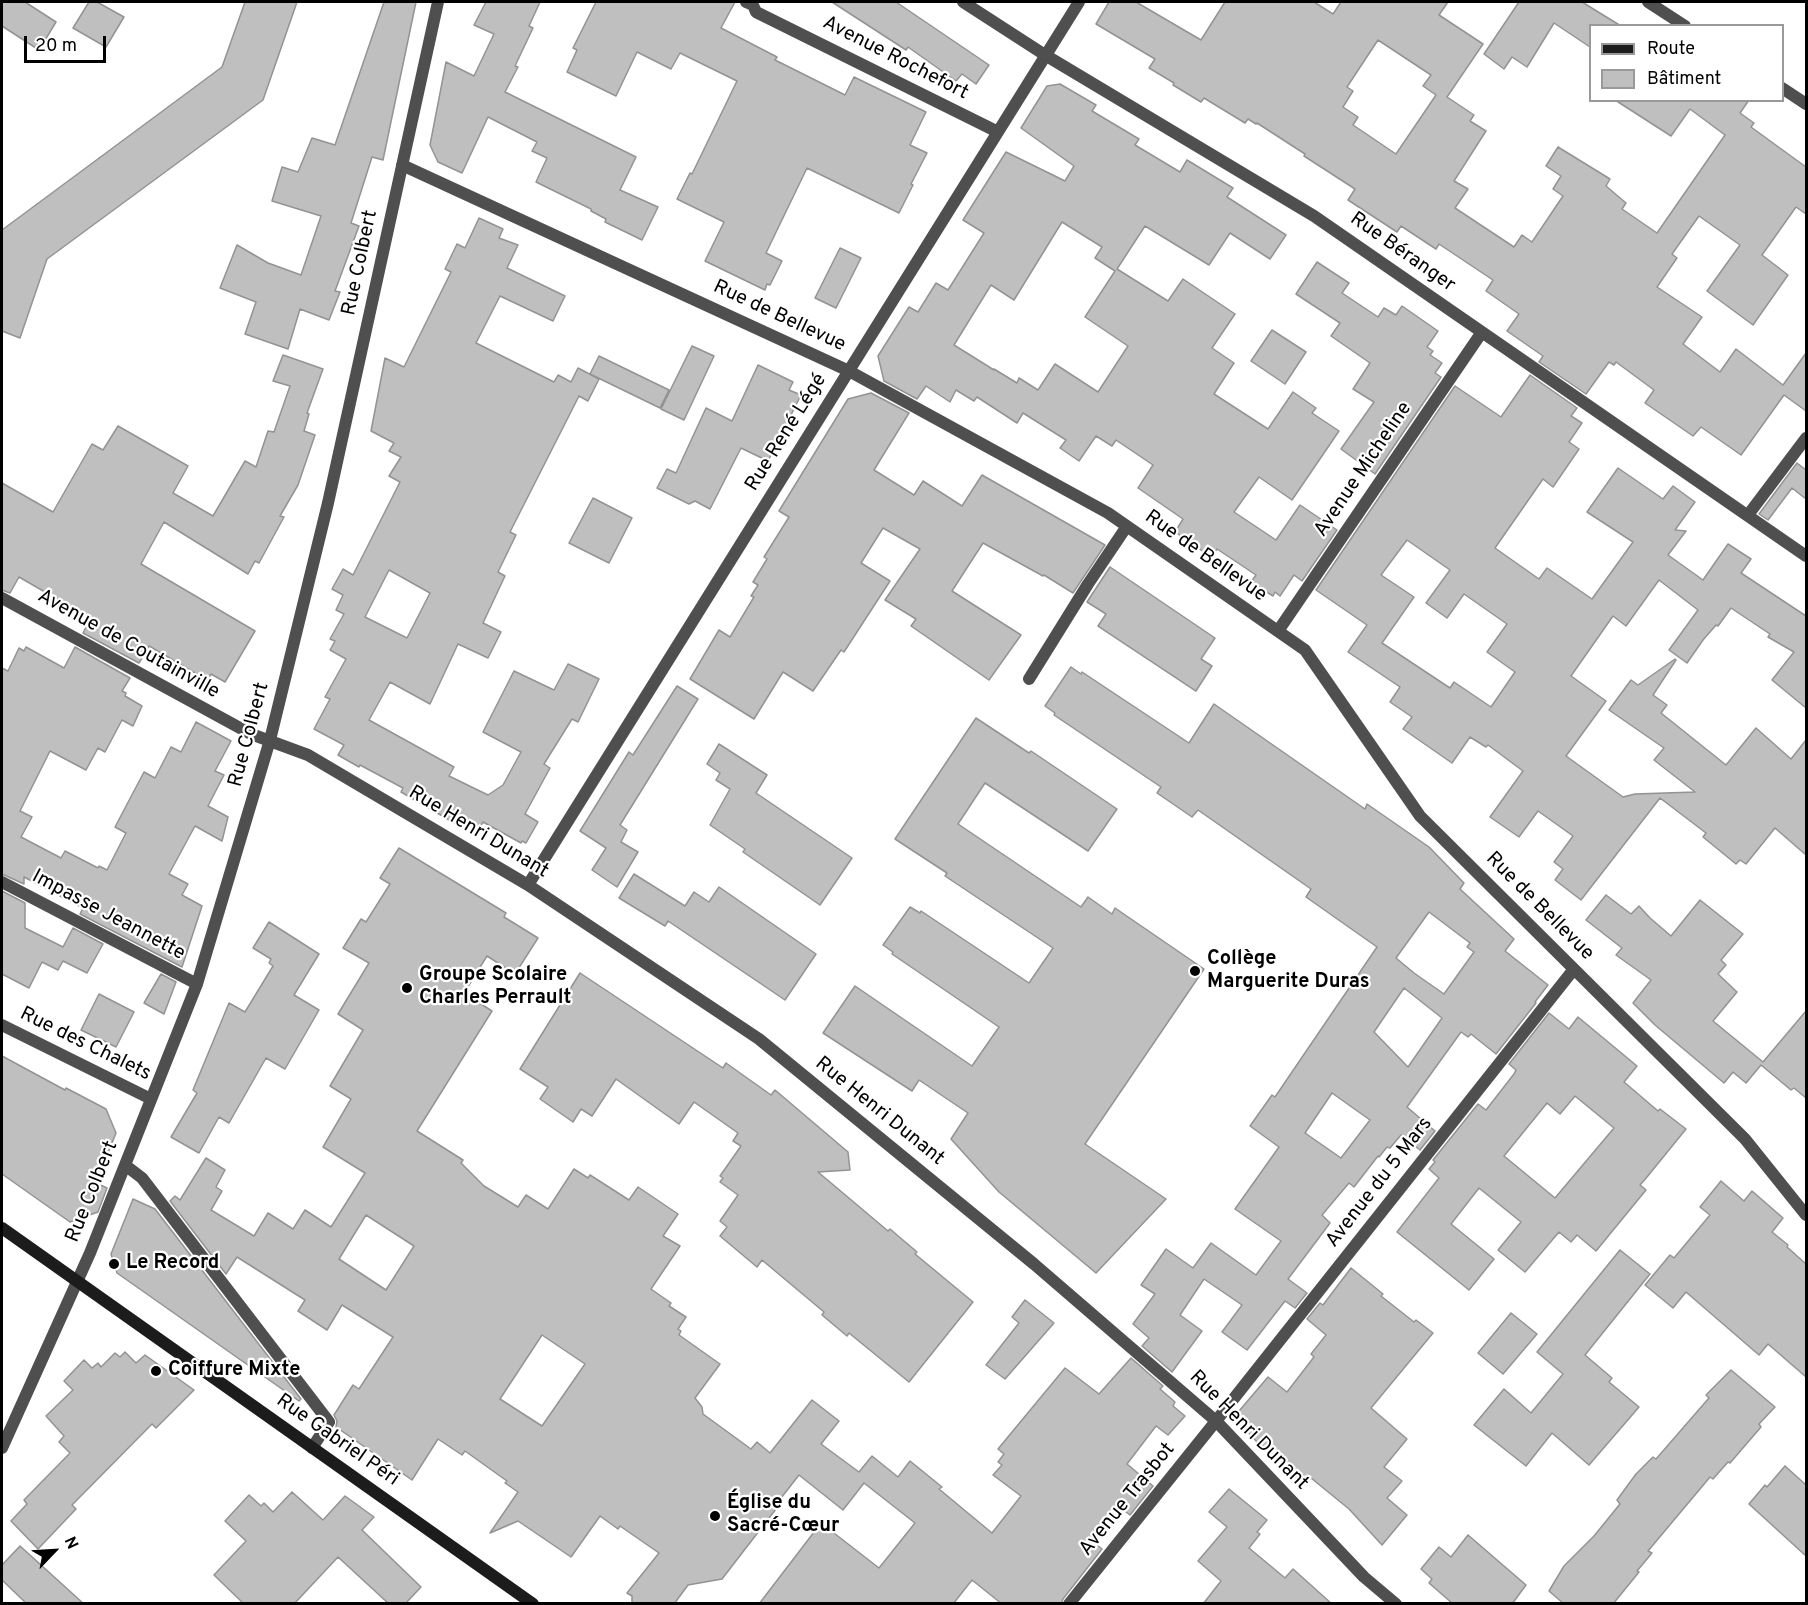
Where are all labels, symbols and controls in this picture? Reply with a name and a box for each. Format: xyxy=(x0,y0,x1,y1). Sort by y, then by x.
street label: Avenue Rochefort xyxy=(818,12,972,106)
scale bar xyxy=(27,24,110,62)
legend xyxy=(1589,24,1784,102)
text: 20 m xyxy=(35,35,77,58)
text: Route xyxy=(1647,38,1695,61)
text: Bâtiment xyxy=(1647,68,1721,91)
street label: Rue Colbert xyxy=(338,208,384,318)
street label: Rue Béranger xyxy=(1345,208,1459,298)
street label: Rue de Bellevue xyxy=(709,276,849,358)
street label: Rue René Légé xyxy=(741,370,833,496)
street label: Avenue Micheline xyxy=(1310,398,1418,542)
street label: Rue de Bellevue xyxy=(1139,506,1271,608)
street label: Avenue de Coutainville xyxy=(33,585,223,705)
street label: Rue Colbert xyxy=(225,680,275,790)
street label: Rue Henri Dunant xyxy=(404,782,552,884)
street label: Rue de Bellevue xyxy=(1480,848,1598,966)
street label: Impasse Jeannette xyxy=(27,865,189,967)
place label: Collège Marguerite Duras xyxy=(1207,948,1370,995)
place label: Groupe Scolaire Charles Perrault xyxy=(419,964,571,1011)
marker: Collège Marguerite Duras xyxy=(1188,964,1202,978)
marker: Groupe Scolaire Charles Perrault xyxy=(400,981,414,995)
street label: Rue des Chalets xyxy=(16,1003,154,1087)
street label: Rue Henri Dunant xyxy=(810,1053,948,1171)
street label: Avenue du 5 Mars xyxy=(1322,1113,1438,1253)
street label: Rue Colbert xyxy=(62,1138,124,1246)
place label: Le Record xyxy=(126,1252,219,1276)
marker: Le Record xyxy=(107,1257,121,1271)
place label: Coiffure Mixte xyxy=(168,1359,300,1383)
marker: Coiffure Mixte xyxy=(149,1364,163,1378)
street label: Rue Henri Dunant xyxy=(1183,1366,1313,1496)
street label: Rue Gabriel Péri xyxy=(271,1390,403,1492)
street label: Avenue Trasbot xyxy=(1075,1439,1181,1561)
place label: Église du Sacré-Cœur xyxy=(727,1492,839,1539)
marker: Église du Sacré-Cœur xyxy=(708,1509,722,1523)
north arrow xyxy=(24,1521,84,1581)
text: N xyxy=(59,1534,82,1553)

